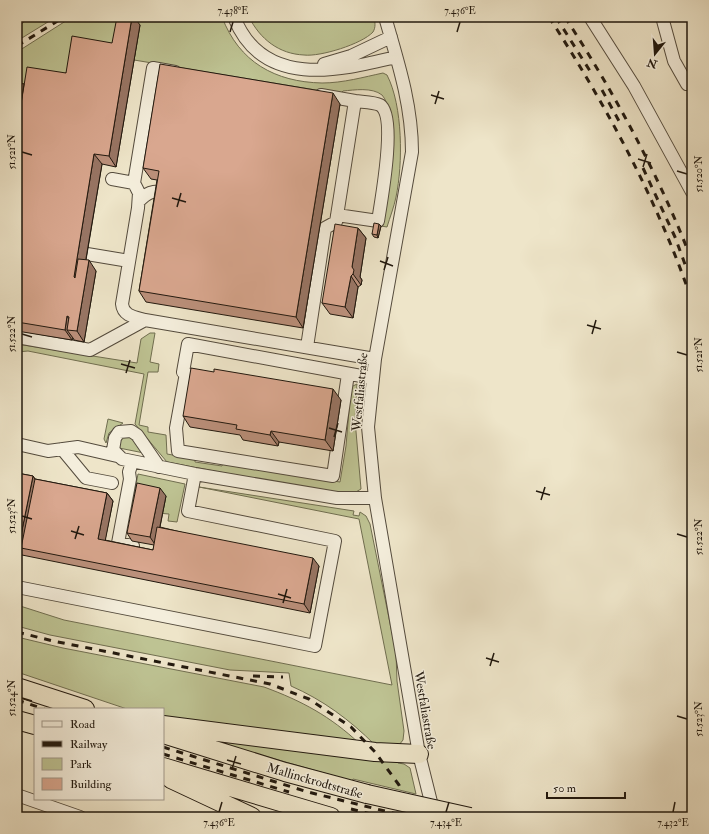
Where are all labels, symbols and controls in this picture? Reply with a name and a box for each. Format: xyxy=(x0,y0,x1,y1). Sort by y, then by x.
text: 7.438°E xyxy=(217,5,249,17)
text: 7.436°E xyxy=(444,5,476,17)
north arrow xyxy=(635,34,675,74)
text: N xyxy=(645,55,660,71)
text: 51.521°N xyxy=(6,134,18,170)
text: 51.520°N xyxy=(693,156,705,192)
text: 51.522°N xyxy=(6,316,18,352)
text: 51.521°N xyxy=(693,337,705,373)
street label: Westfaliastraße xyxy=(348,351,371,433)
text: 51.523°N xyxy=(6,498,18,534)
text: 51.522°N xyxy=(693,519,705,555)
street label: Westfaliastraße xyxy=(410,669,440,751)
text: 51.524°N xyxy=(6,679,18,717)
text: 51.523°N xyxy=(693,701,705,737)
legend xyxy=(34,708,164,800)
text: Road xyxy=(70,717,95,732)
text: Railway xyxy=(70,737,108,752)
text: Park xyxy=(70,757,92,772)
street label: Mallinckrodtstraße xyxy=(265,760,365,802)
scale bar xyxy=(547,774,625,800)
text: Building xyxy=(70,777,113,792)
text: 50 m xyxy=(553,781,577,796)
text: 7.436°E xyxy=(203,817,235,829)
text: 7.434°E xyxy=(430,817,462,829)
text: 7.432°E xyxy=(657,817,689,829)

